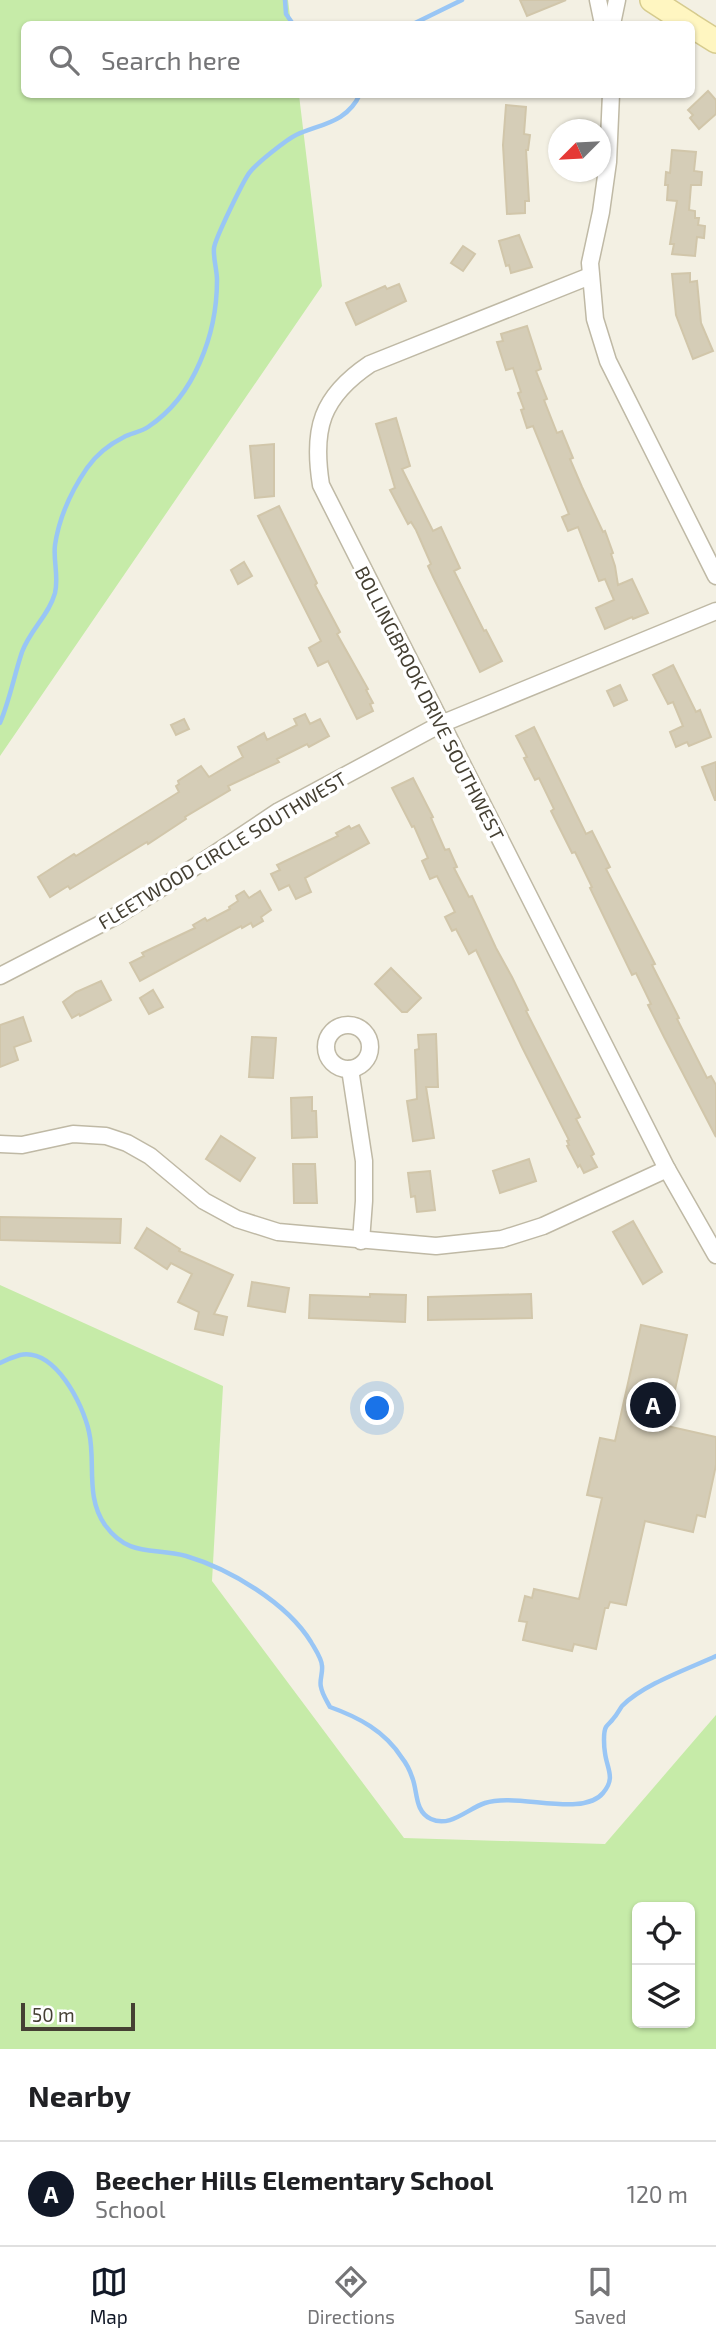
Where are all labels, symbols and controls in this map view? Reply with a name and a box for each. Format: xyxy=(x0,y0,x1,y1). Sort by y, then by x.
search box xyxy=(21,21,695,98)
icon: search xyxy=(45,41,83,79)
text: Search here xyxy=(101,44,241,75)
north arrow xyxy=(548,119,611,182)
street label: BOLLINGBROOK DRIVE SOUTHWEST xyxy=(351,562,509,844)
street label: FLEETWOOD CIRCLE SOUTHWEST xyxy=(94,767,350,933)
pin: A xyxy=(630,1379,676,1431)
your location xyxy=(360,1391,394,1425)
map controls xyxy=(632,1902,695,2028)
button: locate xyxy=(632,1902,695,1965)
button: layers xyxy=(632,1965,695,2028)
scale bar xyxy=(21,2000,135,2032)
text: 50 m xyxy=(32,2003,75,2026)
text: Nearby xyxy=(28,2077,131,2113)
text: Beecher Hills Elementary School xyxy=(95,2164,493,2195)
text: A xyxy=(43,2180,59,2208)
text: 120 m xyxy=(627,2180,688,2208)
text: School xyxy=(95,2195,165,2223)
tab: Map xyxy=(90,2263,128,2328)
tab: Directions xyxy=(307,2263,395,2328)
tab: Saved xyxy=(574,2263,626,2328)

